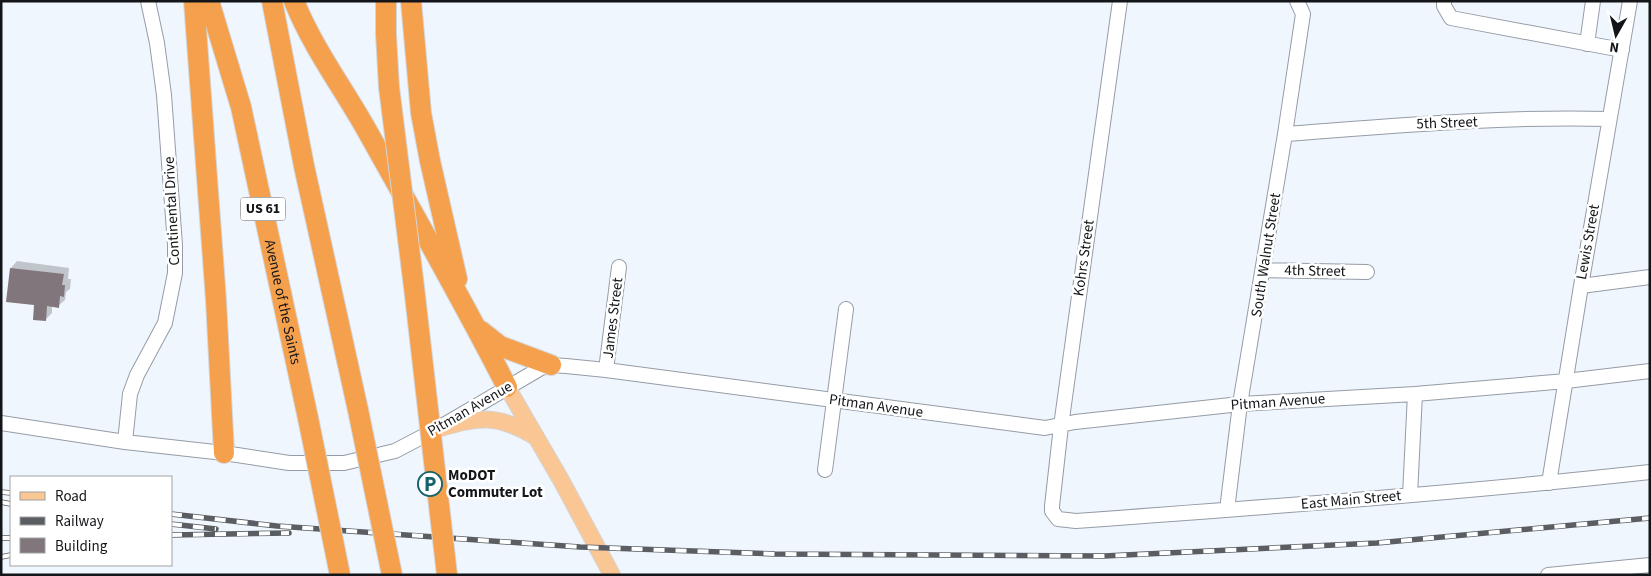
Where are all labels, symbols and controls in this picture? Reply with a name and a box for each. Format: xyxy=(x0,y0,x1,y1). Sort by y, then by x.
north arrow xyxy=(1591,10,1641,60)
text: N xyxy=(1608,36,1620,57)
street label: 5th Street xyxy=(1416,111,1478,135)
street label: Continental Drive xyxy=(159,156,185,266)
street label: South Walnut Street xyxy=(1246,191,1286,319)
road number: US 61 xyxy=(240,198,286,220)
street label: Lewis Street xyxy=(1571,203,1605,281)
street label: Kohrs Street xyxy=(1068,218,1100,298)
street label: Avenue of the Saints xyxy=(259,237,307,366)
street label: 4th Street xyxy=(1284,260,1346,282)
street label: James Street xyxy=(598,276,628,360)
street label: Pitman Avenue xyxy=(424,376,516,442)
street label: Pitman Avenue xyxy=(1230,388,1326,416)
street label: Pitman Avenue xyxy=(828,389,924,423)
place label: MoDOT Commuter Lot xyxy=(448,465,543,503)
parking icon: MoDOT Commuter Lot xyxy=(417,471,443,497)
legend xyxy=(10,476,172,566)
street label: East Main Street xyxy=(1300,485,1402,515)
text: Road xyxy=(55,486,87,507)
text: Railway xyxy=(55,511,104,532)
text: Building xyxy=(55,536,108,557)

